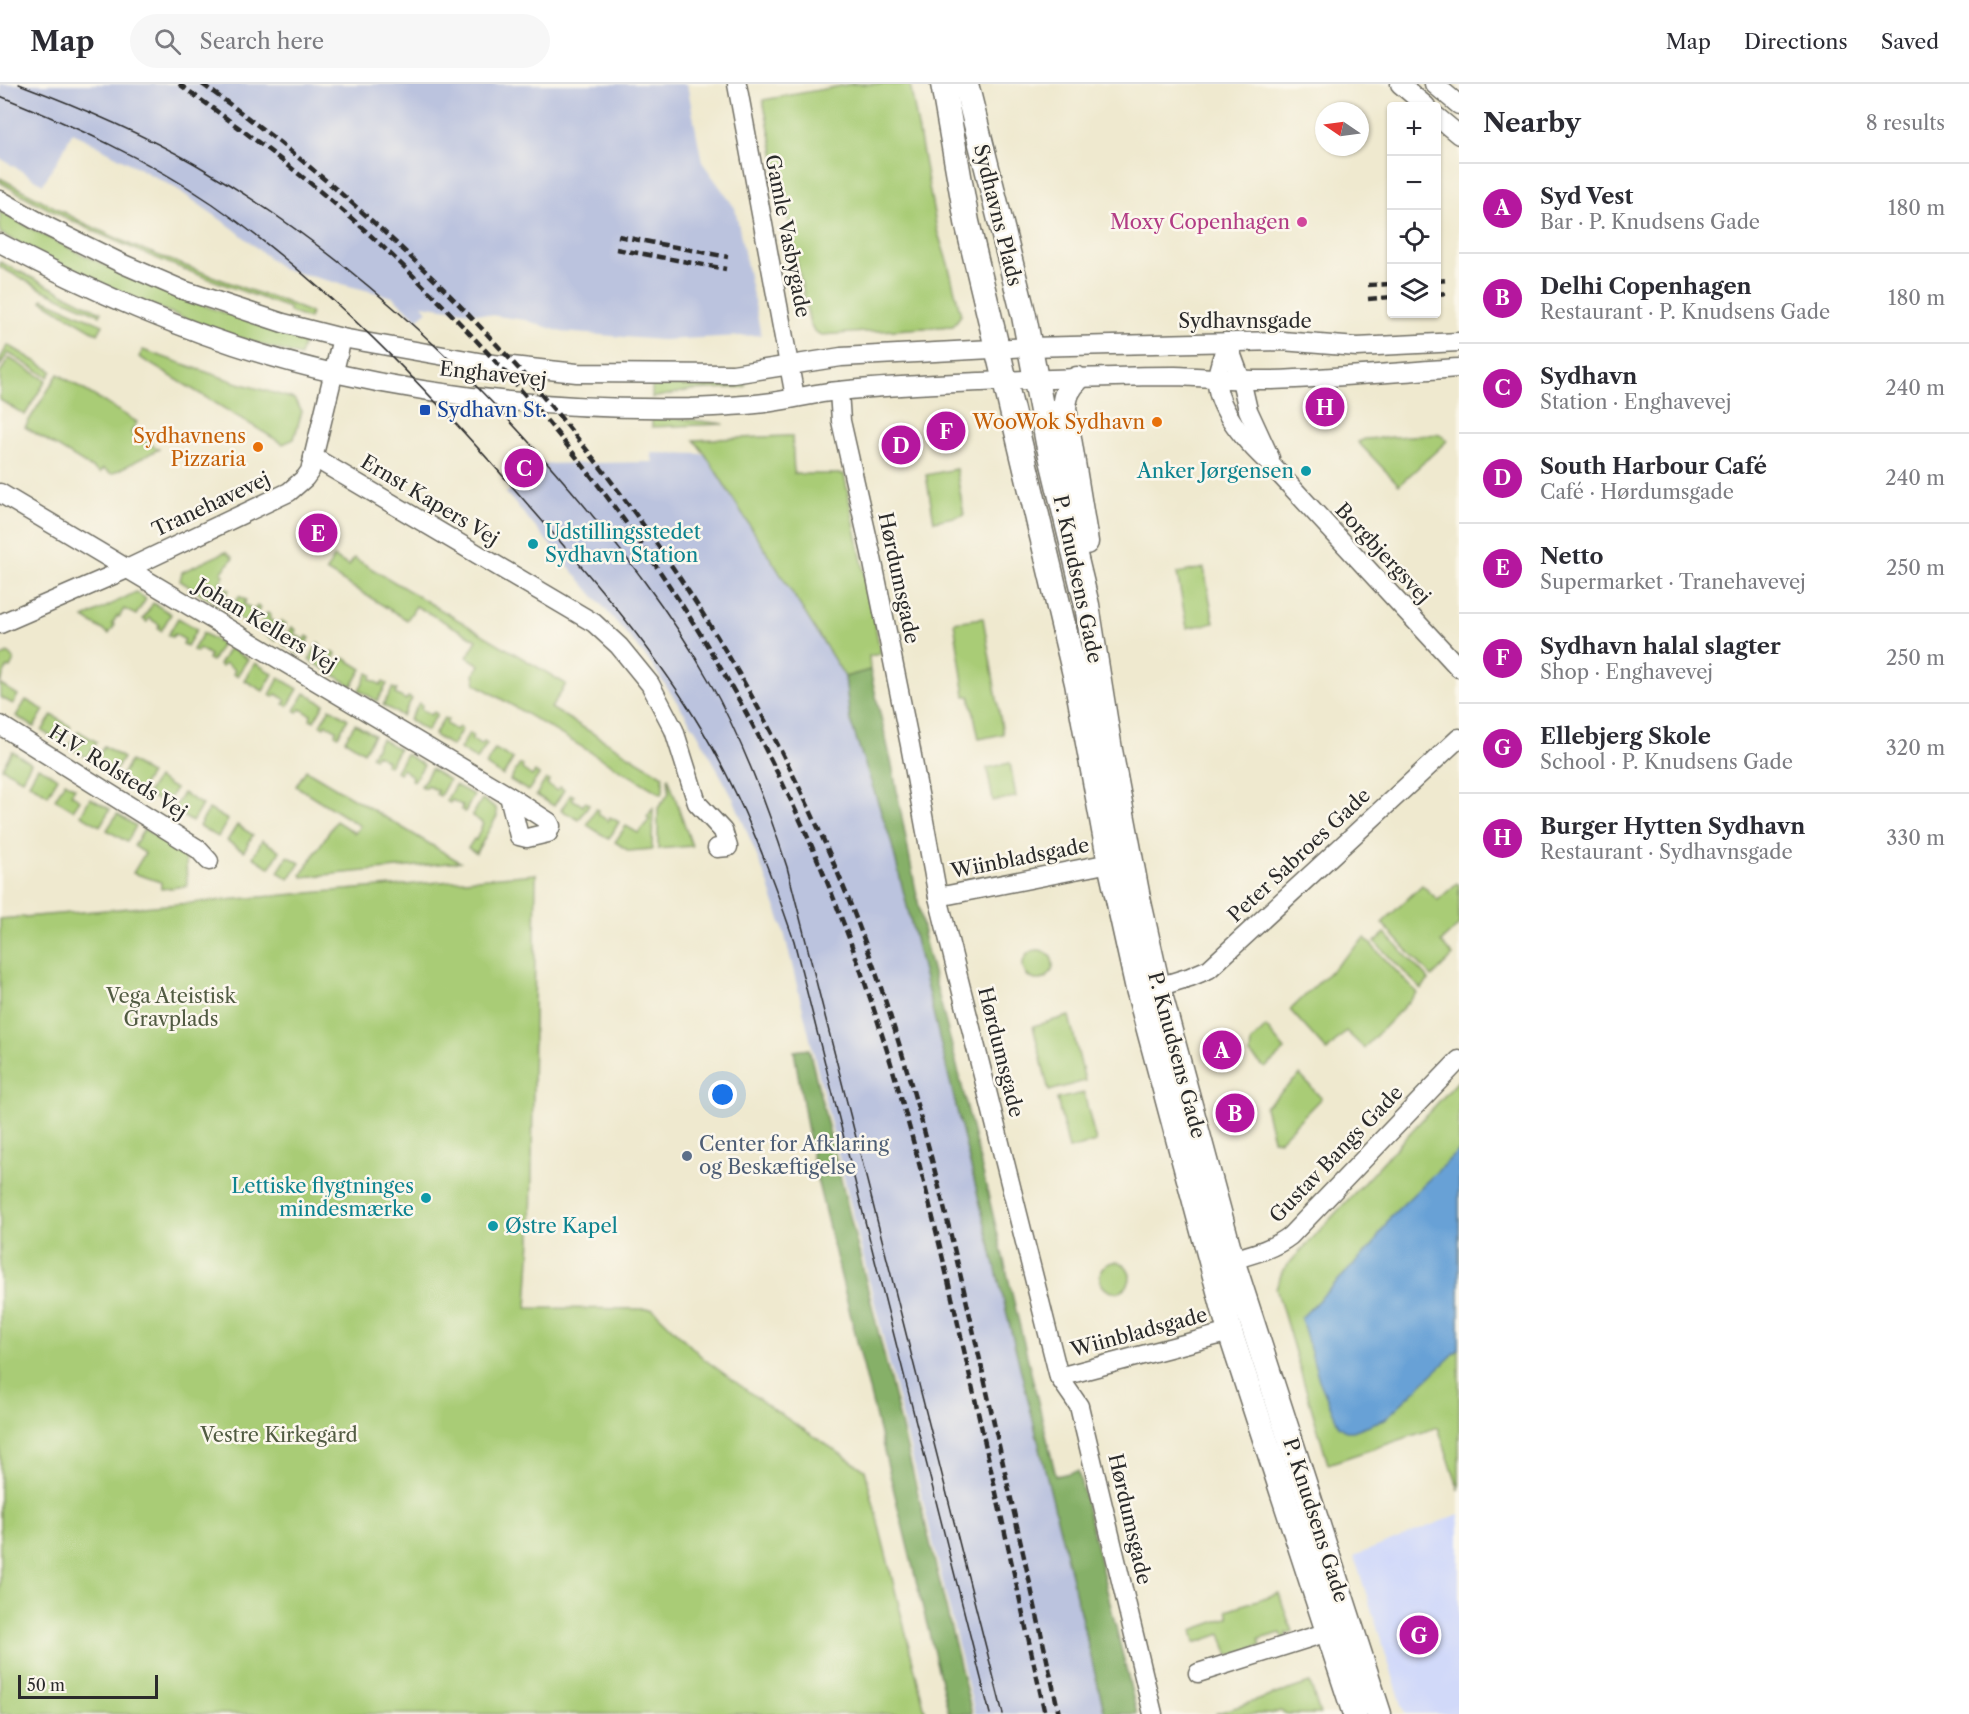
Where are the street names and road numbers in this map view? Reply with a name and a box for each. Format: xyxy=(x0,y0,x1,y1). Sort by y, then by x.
street label: Sydhavns Plads xyxy=(969,142,1027,288)
street label: Gamle Vasbygade xyxy=(760,152,816,320)
street label: Sydhavnsgade xyxy=(1178,309,1312,333)
street label: Enghavevej xyxy=(438,356,548,392)
street label: Ernst Kapers Vej xyxy=(357,449,503,551)
street label: Tranehavevej xyxy=(148,466,274,542)
street label: P. Knudsens Gade xyxy=(1048,493,1108,665)
street label: Borgbjergsvej xyxy=(1330,498,1436,608)
street label: Hørdumsgade xyxy=(873,510,925,646)
street label: Johan Kellers Vej xyxy=(188,572,341,677)
street label: H.V. Rolsteds Vej xyxy=(44,720,192,824)
street label: Peter Sabroes Gade xyxy=(1223,783,1375,927)
street label: Wiinbladsgade xyxy=(948,833,1091,883)
street label: P. Knudsens Gade xyxy=(1143,969,1211,1141)
street label: Hørdumsgade xyxy=(973,984,1029,1120)
street label: Gustav Bangs Gade xyxy=(1264,1080,1408,1228)
street label: Wiinbladsgade xyxy=(1067,1302,1210,1362)
street label: P. Knudsens Gade xyxy=(1278,1435,1354,1605)
street label: Hørdumsgade xyxy=(1103,1451,1157,1587)

